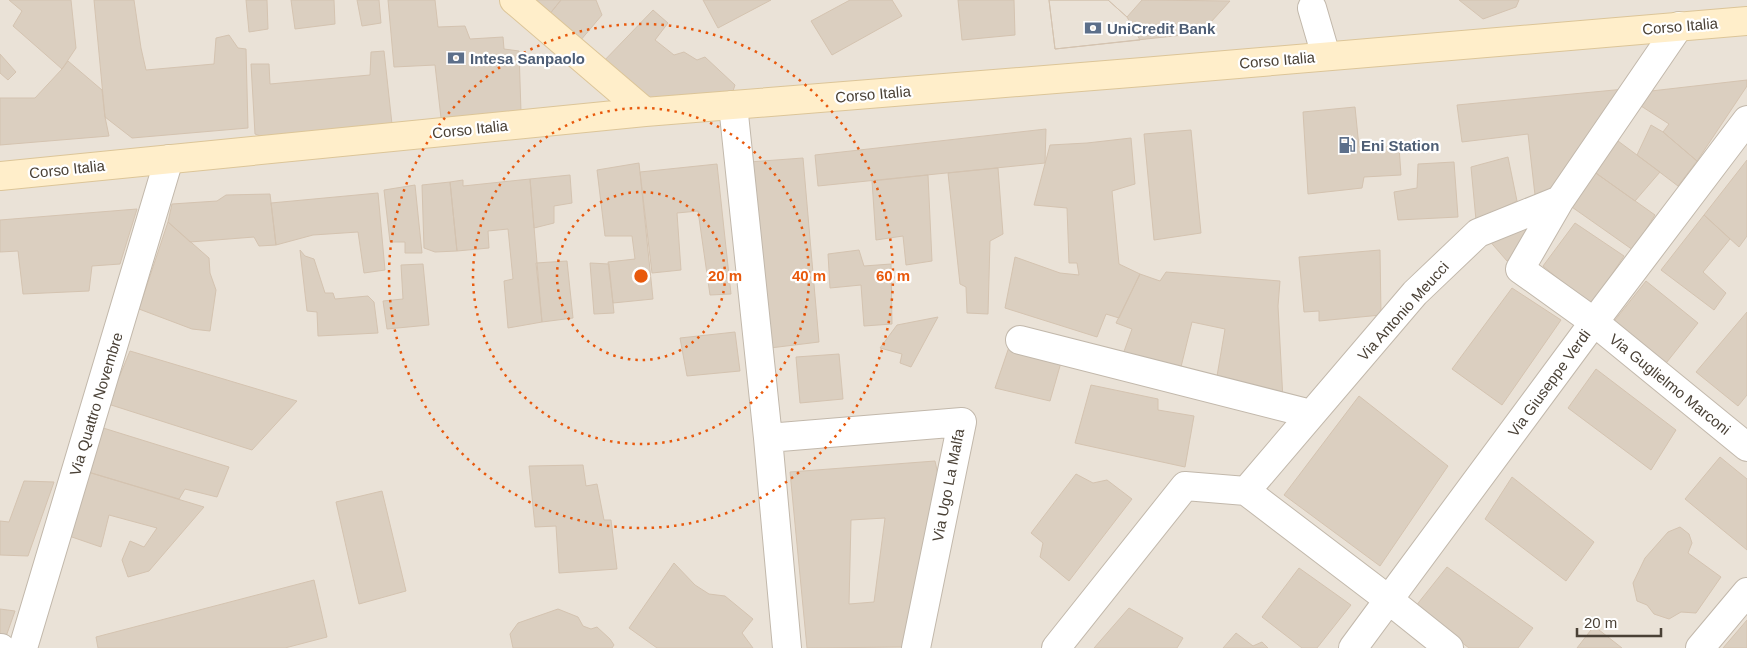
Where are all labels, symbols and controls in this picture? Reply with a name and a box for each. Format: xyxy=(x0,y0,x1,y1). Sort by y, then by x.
street label: Corso Italia xyxy=(1641,14,1719,38)
bank icon: UniCredit Bank xyxy=(1083,18,1103,38)
place label: UniCredit Bank xyxy=(1107,20,1216,37)
bank icon: Intesa Sanpaolo xyxy=(446,48,466,68)
street label: Corso Italia xyxy=(1238,48,1316,72)
place label: Intesa Sanpaolo xyxy=(470,50,585,67)
street label: Corso Italia xyxy=(834,82,912,106)
street label: Corso Italia xyxy=(431,117,509,141)
fuel station icon: Eni Station xyxy=(1337,135,1357,155)
place label: Eni Station xyxy=(1361,137,1439,154)
street label: Corso Italia xyxy=(28,157,106,181)
street label: Via Antonio Meucci xyxy=(1354,258,1452,364)
centre of rings xyxy=(632,267,650,285)
text: 20 m xyxy=(708,267,742,284)
text: 40 m xyxy=(792,267,826,284)
text: 60 m xyxy=(876,267,910,284)
street label: Via Giuseppe Verdi xyxy=(1504,326,1594,440)
street label: Via Quattro Novembre xyxy=(66,330,126,478)
street label: Via Guglielmo Marconi xyxy=(1606,330,1734,438)
street label: Via Ugo La Malfa xyxy=(929,426,967,543)
scale bar xyxy=(1577,606,1661,638)
text: 20 m xyxy=(1584,614,1617,631)

